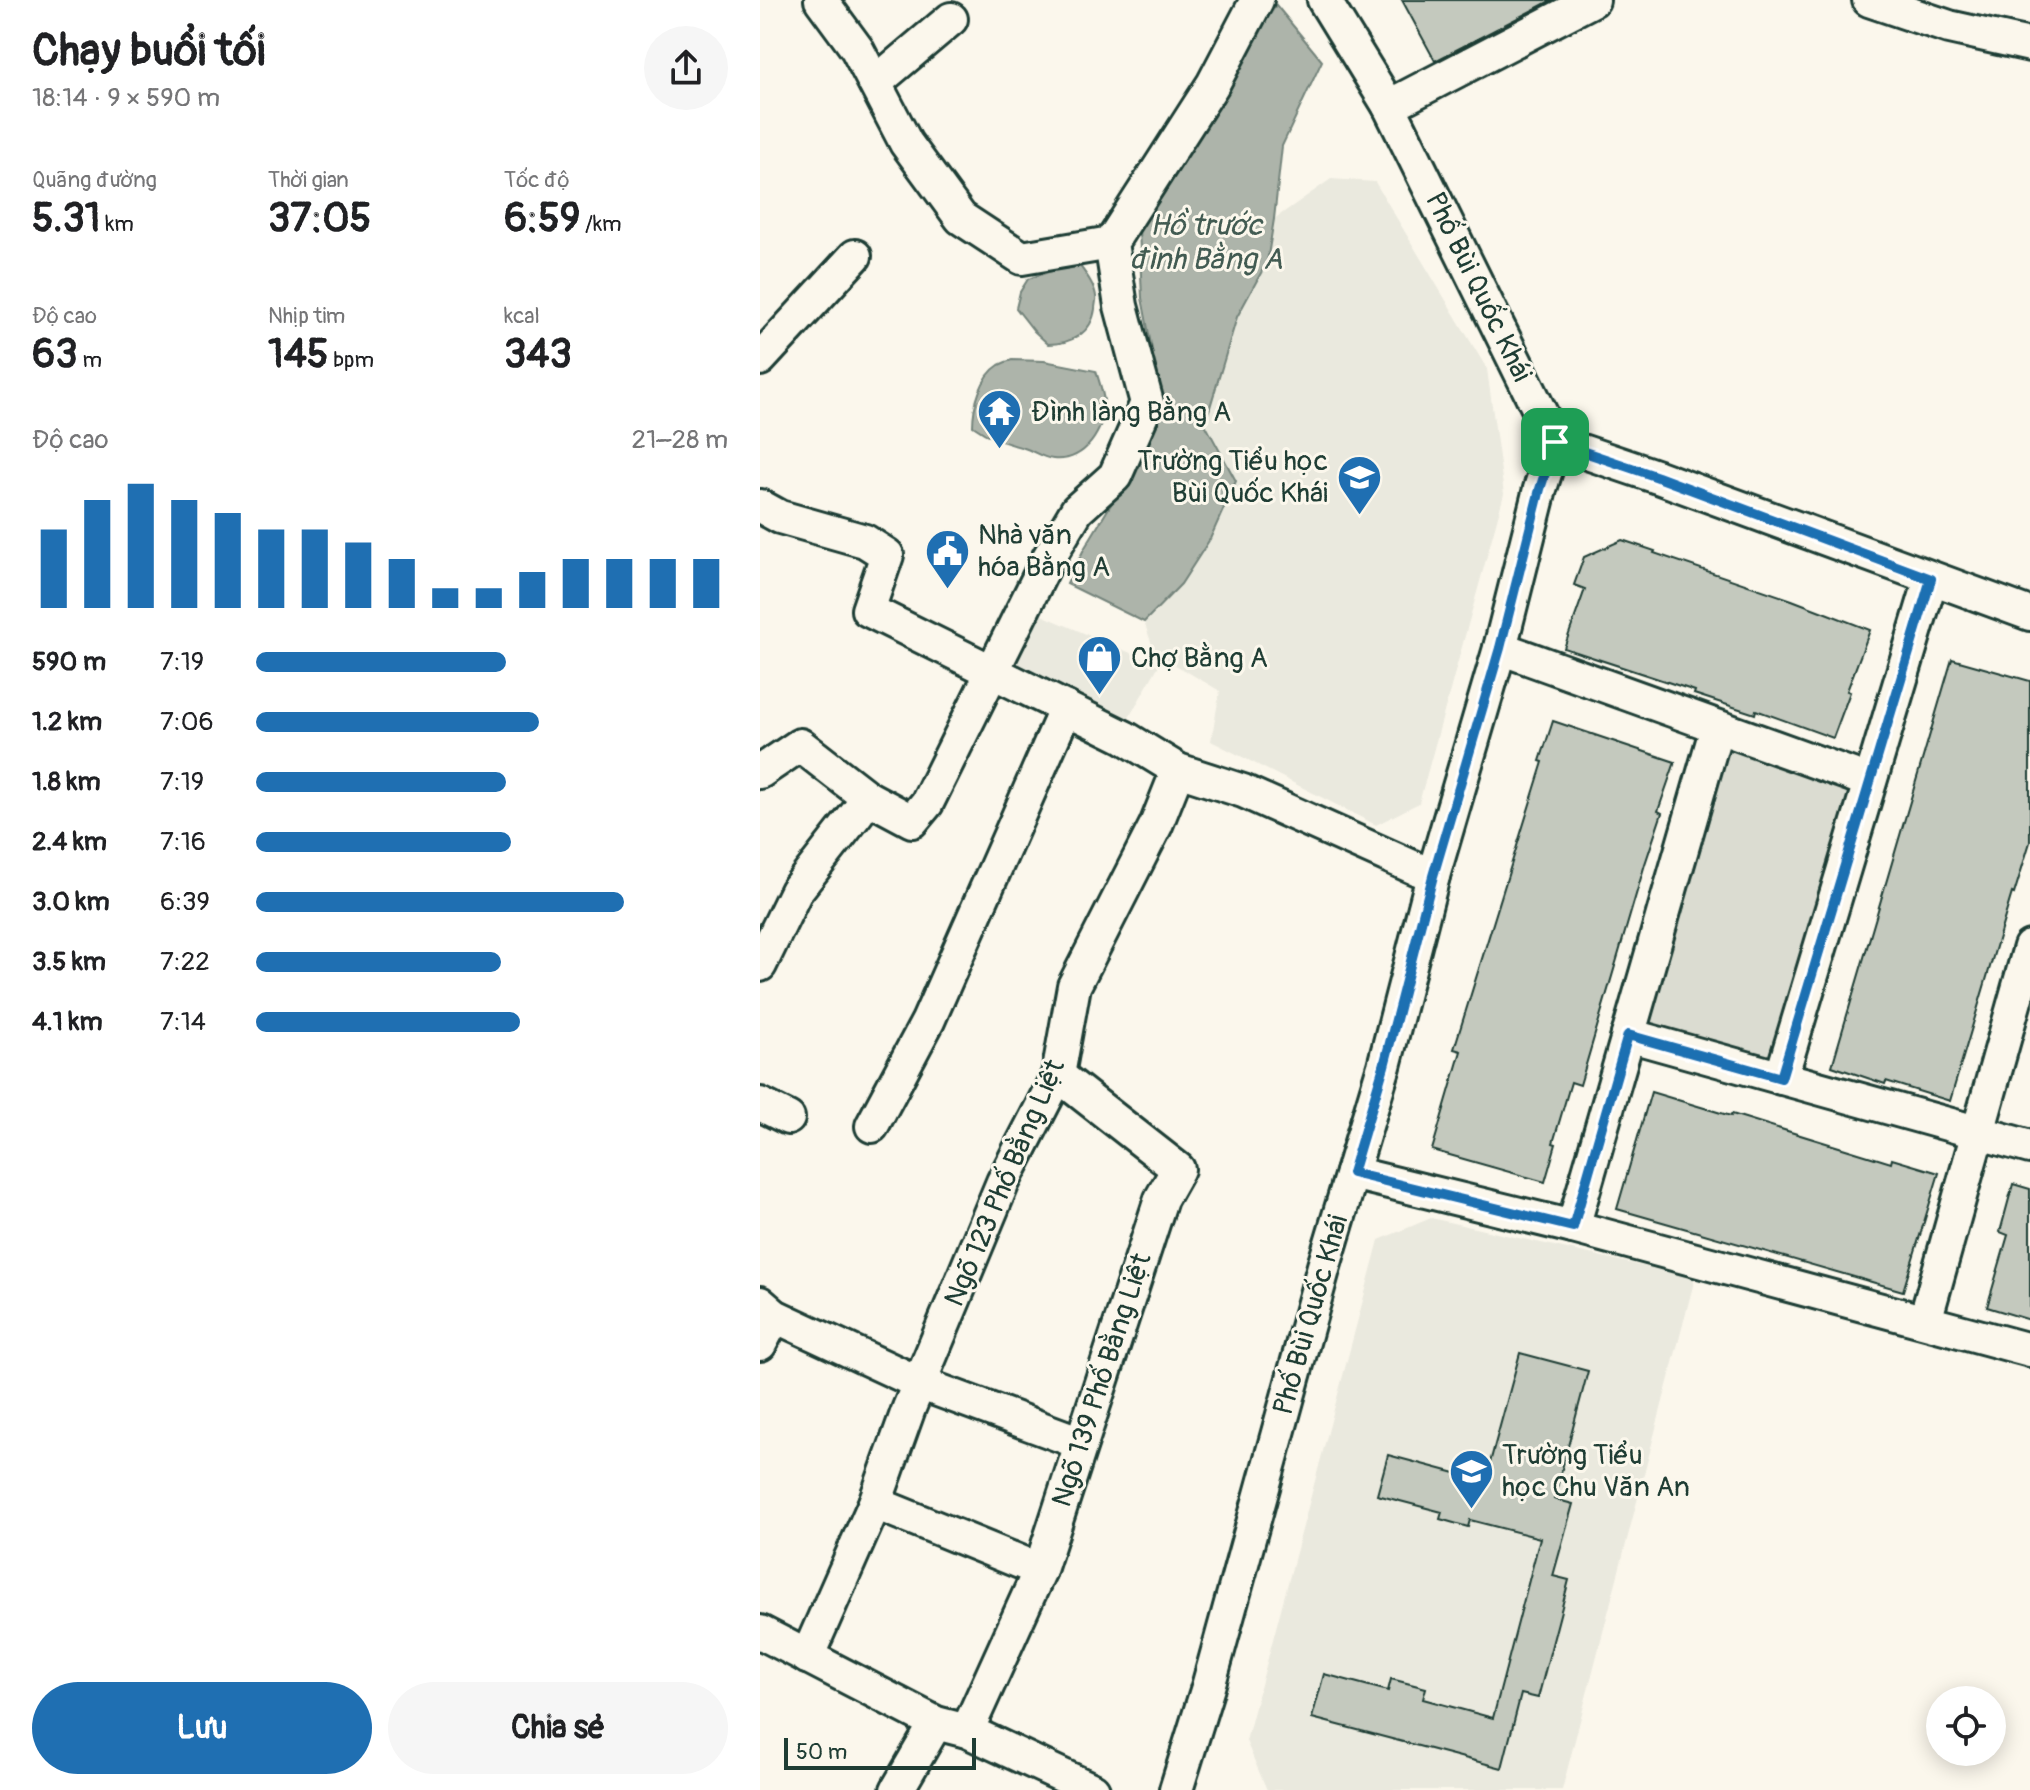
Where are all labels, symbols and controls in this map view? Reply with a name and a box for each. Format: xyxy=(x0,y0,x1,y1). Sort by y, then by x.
text: Chạy buổi tối xyxy=(32,24,265,79)
button: share xyxy=(644,26,728,110)
text: 18:14 · 9 × 590 m xyxy=(32,82,220,114)
text: Quãng đường xyxy=(32,166,157,194)
text: Thời gian xyxy=(268,166,349,194)
text: Tốc độ xyxy=(504,166,569,194)
street label: Phố Bùi Quốc Khái xyxy=(1417,187,1539,387)
text: 5.31 xyxy=(32,194,100,243)
text: 37:05 xyxy=(268,194,371,243)
text: 6:59 xyxy=(504,194,580,243)
water label: Hồ trước đình Bằng A xyxy=(1129,207,1283,278)
text: km xyxy=(100,210,134,238)
text: /km xyxy=(580,210,622,238)
text: Độ cao xyxy=(32,302,97,330)
text: Nhịp tim xyxy=(268,302,345,330)
text: kcal xyxy=(504,302,540,330)
text: 63 xyxy=(32,330,78,379)
text: 145 xyxy=(268,330,329,379)
text: 343 xyxy=(504,330,572,379)
text: m xyxy=(78,346,102,374)
text: bpm xyxy=(329,346,374,374)
temple icon: Đình làng Bằng A xyxy=(976,388,1024,451)
place label: Đình làng Bằng A xyxy=(1031,395,1231,430)
pin xyxy=(1521,408,1589,476)
icon: arrive xyxy=(1533,420,1577,464)
text: Độ cao xyxy=(32,424,109,456)
text: 21–28 m xyxy=(632,424,728,456)
place label: Trường Tiểu học Bùi Quốc Khái xyxy=(1137,444,1328,511)
school or university icon: Trường Tiểu học Bùi Quốc Khái xyxy=(1335,453,1383,516)
place label: Nhà văn hóa Bằng A xyxy=(978,518,1110,585)
public building icon: Nhà văn hóa Bằng A xyxy=(923,527,971,590)
shop icon: Chợ Bằng A xyxy=(1076,634,1124,697)
place label: Chợ Bằng A xyxy=(1131,641,1268,676)
text: 590 m xyxy=(32,646,106,678)
text: 7:19 xyxy=(160,646,204,678)
text: 1.2 km xyxy=(32,706,102,738)
text: 7:06 xyxy=(160,706,214,738)
text: 1.8 km xyxy=(32,766,101,798)
text: 7:19 xyxy=(160,766,204,798)
text: 2.4 km xyxy=(32,826,107,858)
text: 7:16 xyxy=(160,826,206,858)
text: 3.0 km xyxy=(32,886,110,918)
text: 6:39 xyxy=(160,886,210,918)
text: 3.5 km xyxy=(32,946,106,978)
text: 7:22 xyxy=(160,946,210,978)
text: 4.1 km xyxy=(32,1006,103,1038)
text: 7:14 xyxy=(160,1006,206,1038)
street label: Ngõ 123 Phố Bằng Liệt xyxy=(937,1053,1073,1312)
street label: Phố Bùi Quốc Khái xyxy=(1266,1211,1356,1419)
street label: Ngõ 139 Phố Bằng Liệt xyxy=(1044,1248,1160,1511)
place label: Trường Tiểu học Chu Văn An xyxy=(1502,1438,1690,1505)
school or university icon: Trường Tiểu học Chu Văn An xyxy=(1447,1447,1495,1510)
button: Lưu xyxy=(32,1682,372,1774)
button: Chia sẻ xyxy=(388,1682,728,1774)
map controls xyxy=(1926,1686,2006,1766)
button: locate xyxy=(1926,1686,2006,1766)
scale bar xyxy=(784,1734,976,1770)
text: 50 m xyxy=(796,1738,847,1766)

